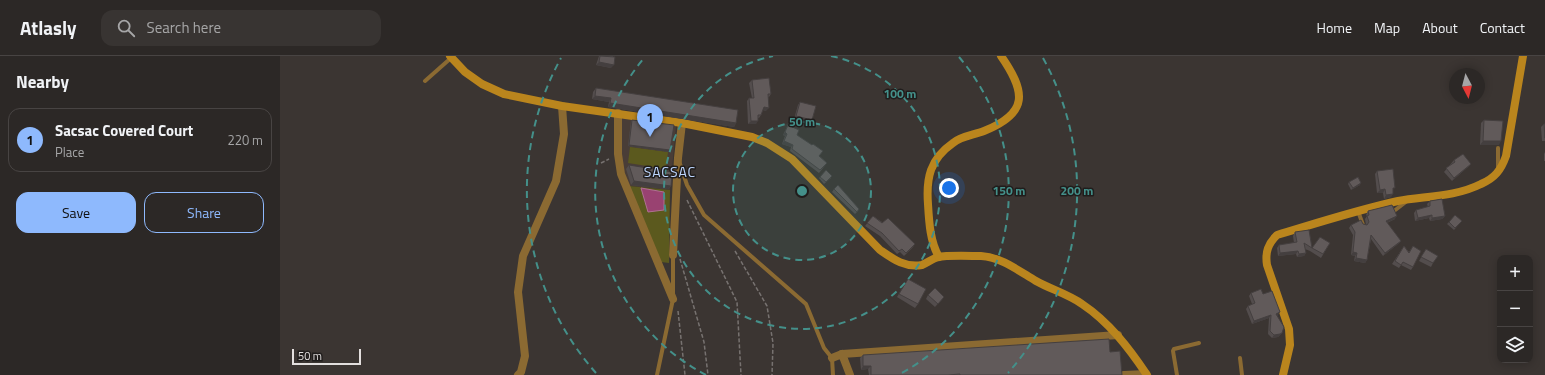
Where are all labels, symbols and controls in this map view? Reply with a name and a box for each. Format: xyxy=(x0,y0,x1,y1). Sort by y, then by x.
search box xyxy=(101,10,381,46)
text: Atlasly xyxy=(20,13,77,42)
text: Search here xyxy=(147,16,221,39)
icon: search xyxy=(115,17,137,39)
text: Home xyxy=(1317,17,1352,38)
text: Map xyxy=(1374,17,1400,38)
text: About xyxy=(1422,17,1458,38)
text: Contact xyxy=(1480,17,1525,38)
north arrow xyxy=(1449,68,1485,104)
text: Nearby xyxy=(16,69,69,95)
text: 100 m xyxy=(884,84,916,103)
pin: 1 xyxy=(637,104,663,137)
text: 50 m xyxy=(789,112,815,131)
text: Sacsac Covered Court xyxy=(55,119,193,142)
text: 1 xyxy=(26,130,34,150)
text: 220 m xyxy=(227,130,263,150)
text: Place xyxy=(55,142,84,162)
district label: SACSAC xyxy=(644,161,696,182)
your location xyxy=(939,178,959,198)
text: 150 m xyxy=(993,181,1025,200)
text: 200 m xyxy=(1061,181,1093,200)
centre of rings xyxy=(795,184,809,198)
button: Save xyxy=(16,192,136,233)
button: Share xyxy=(144,192,264,233)
map controls xyxy=(1497,255,1533,363)
button: + xyxy=(1497,255,1533,291)
button: − xyxy=(1497,291,1533,327)
button: layers xyxy=(1497,327,1533,363)
scale bar xyxy=(292,347,361,366)
text: 50 m xyxy=(298,348,322,364)

